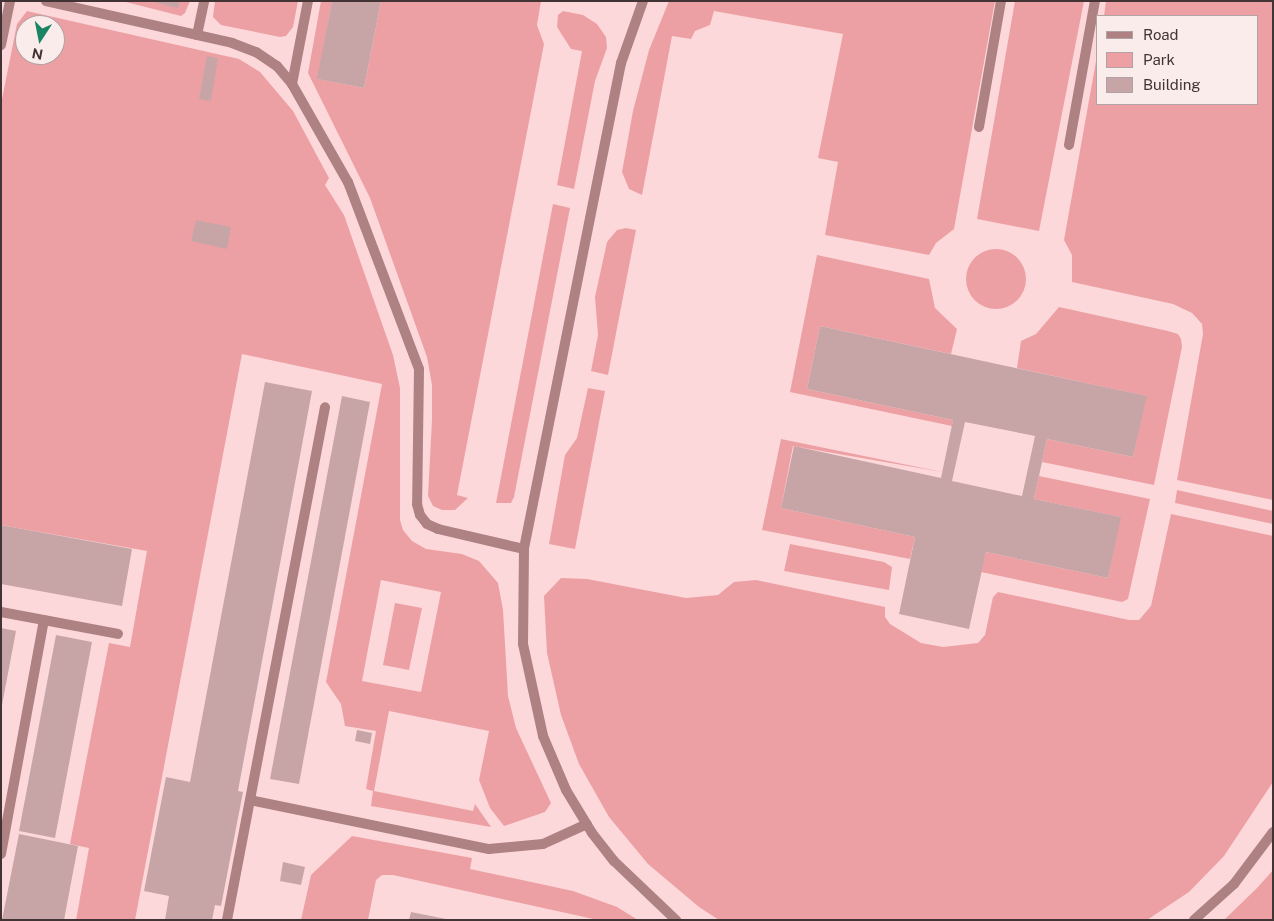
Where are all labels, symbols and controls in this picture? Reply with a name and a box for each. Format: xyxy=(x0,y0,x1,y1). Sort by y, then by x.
north arrow xyxy=(15,15,65,65)
legend xyxy=(1096,15,1259,105)
text: Road xyxy=(1143,26,1179,43)
text: N xyxy=(30,45,44,63)
text: Park xyxy=(1143,51,1175,68)
text: Building xyxy=(1143,76,1201,93)

